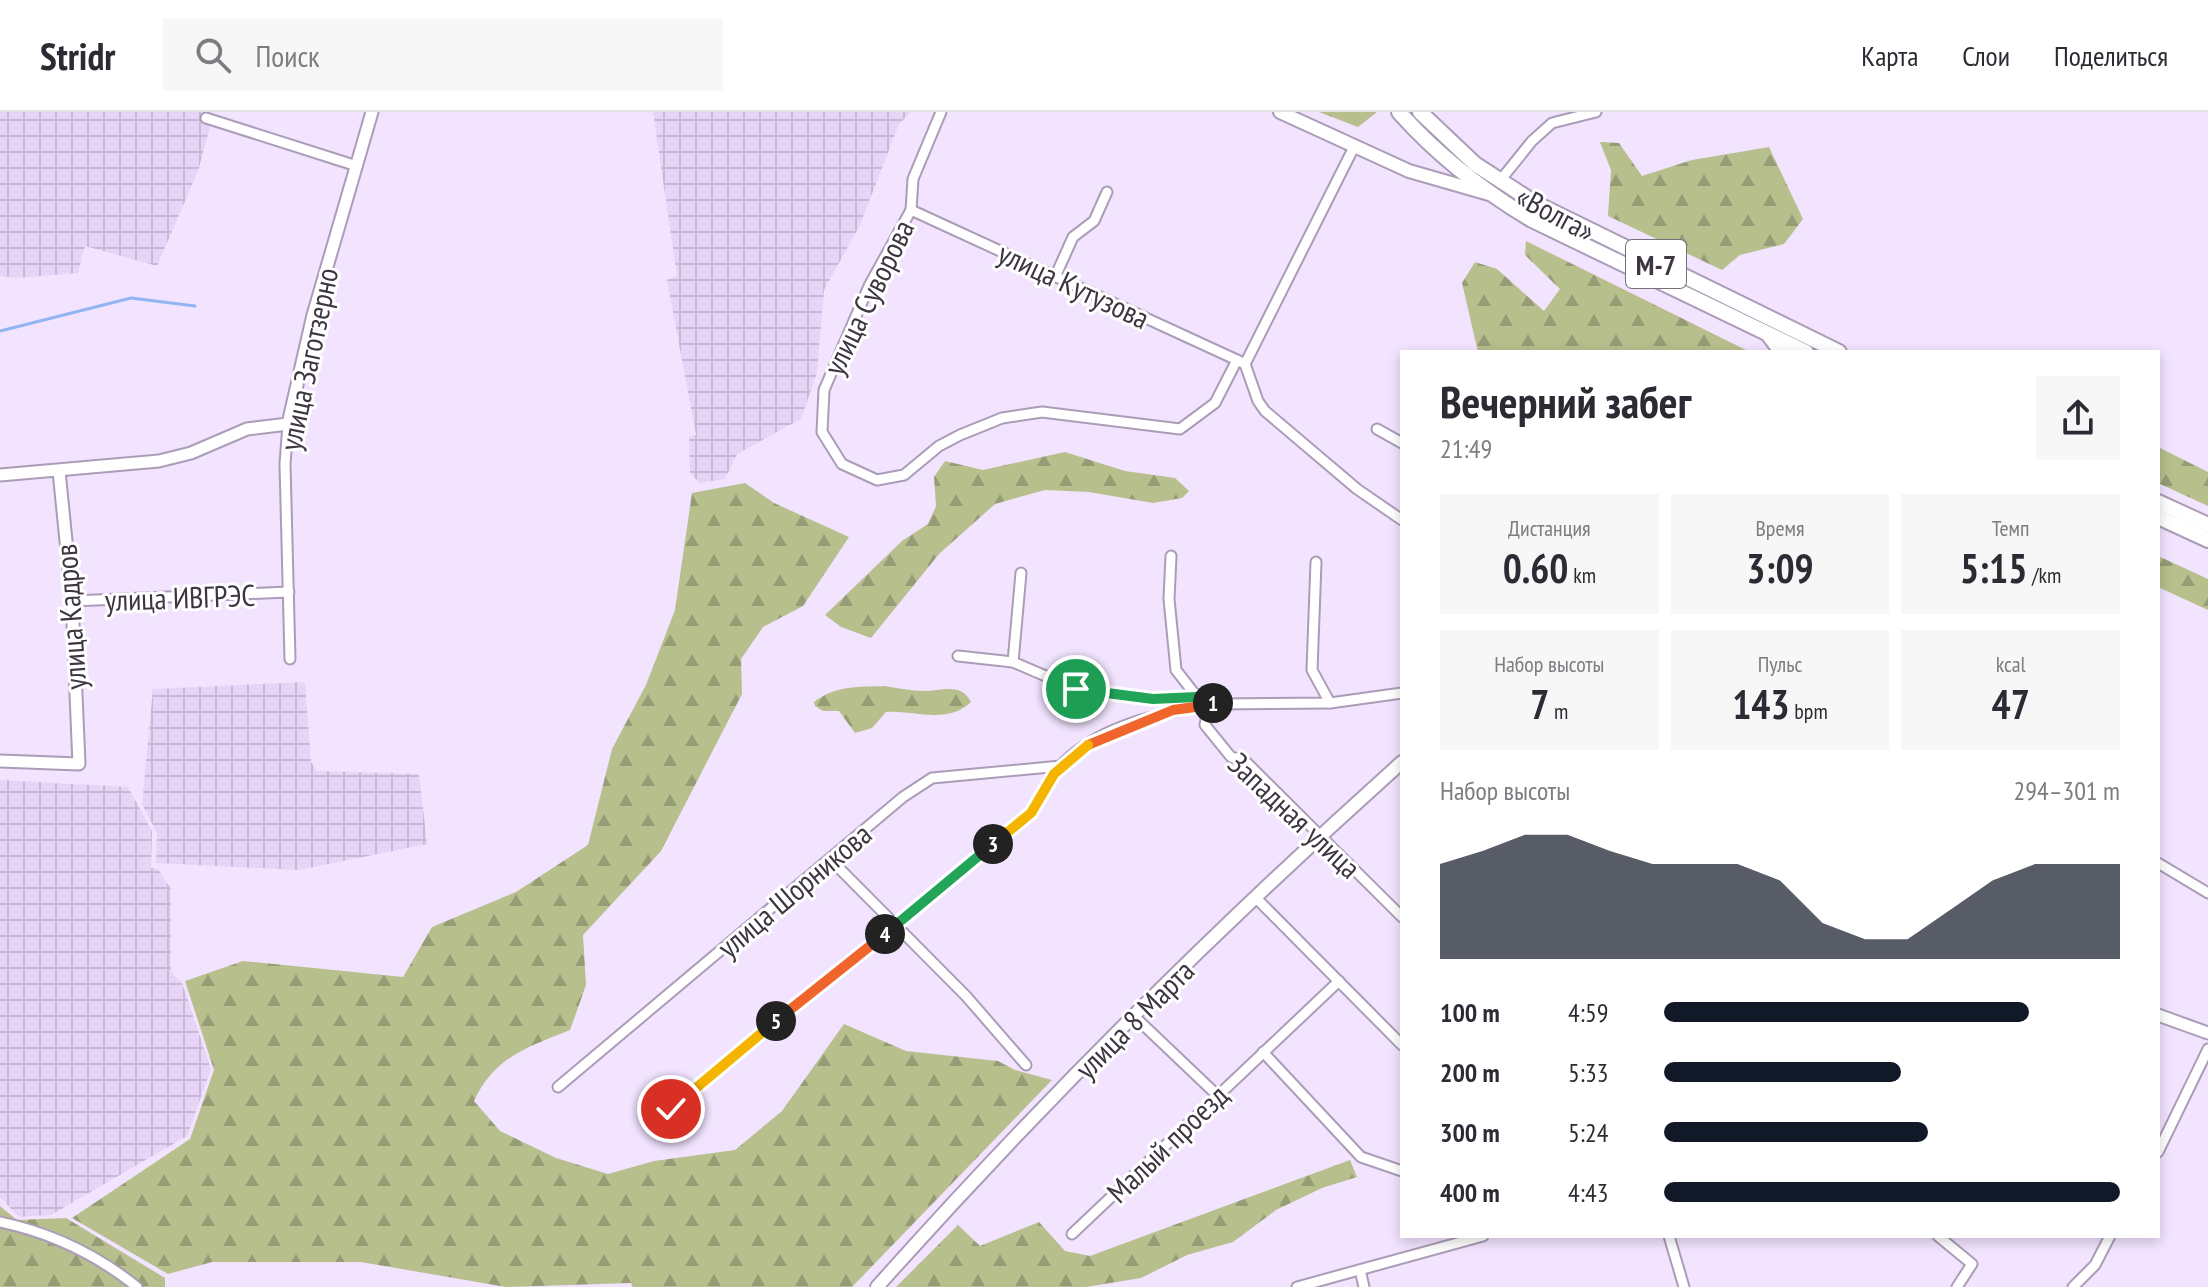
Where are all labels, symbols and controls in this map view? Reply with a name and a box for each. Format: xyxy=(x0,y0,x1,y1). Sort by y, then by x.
search box xyxy=(163,19,723,91)
text: Stridr xyxy=(40,31,115,80)
icon: search xyxy=(191,33,235,77)
text: Поиск xyxy=(255,36,320,75)
text: Карта xyxy=(1861,37,1918,74)
text: Слои xyxy=(1962,37,2010,74)
text: Поделиться xyxy=(2054,37,2168,74)
street label: «Волга» xyxy=(1510,176,1602,250)
street label: улица Суворова xyxy=(814,213,922,381)
street label: улица Кутузова xyxy=(992,233,1156,337)
road number: М-7 xyxy=(1626,240,1686,288)
street label: улица Заготзерно xyxy=(270,264,346,454)
text: Вечерний забег xyxy=(1440,373,1691,430)
button: share xyxy=(2036,376,2120,460)
text: 21:49 xyxy=(1440,432,1492,465)
text: Дистанция xyxy=(1508,514,1591,542)
text: Время xyxy=(1755,514,1805,542)
text: Темп xyxy=(1992,514,2029,542)
text: 0.60 xyxy=(1503,542,1568,594)
text: 3:09 xyxy=(1746,542,1814,594)
text: 5:15 xyxy=(1960,542,2027,594)
street label: улица Кадров xyxy=(45,543,95,691)
text: km xyxy=(1568,561,1596,589)
text: /km xyxy=(2027,561,2061,589)
street label: улица ИВГРЭС xyxy=(104,575,256,619)
text: Набор высоты xyxy=(1494,650,1604,678)
text: Пульс xyxy=(1758,650,1802,678)
text: kcal xyxy=(1996,650,2026,678)
pin xyxy=(1042,655,1110,723)
icon: arrive xyxy=(1054,667,1098,711)
text: 7 xyxy=(1530,678,1549,730)
text: 143 xyxy=(1732,678,1790,730)
text: 47 xyxy=(1992,678,2030,730)
pin: 1 xyxy=(1193,683,1233,723)
text: 1 xyxy=(1208,689,1218,717)
text: m xyxy=(1549,697,1568,725)
text: bpm xyxy=(1790,697,1828,725)
street label: Западная улица xyxy=(1220,744,1370,886)
text: Набор высоты xyxy=(1440,774,1570,807)
text: 294–301 m xyxy=(2014,774,2120,807)
street label: улица Шорникова xyxy=(709,814,879,966)
pin: 3 xyxy=(973,824,1013,864)
text: 3 xyxy=(988,830,998,858)
pin: 4 xyxy=(865,914,905,954)
text: 4 xyxy=(880,920,890,948)
street label: улица 8 Марта xyxy=(1066,951,1202,1087)
text: 100 m xyxy=(1440,996,1500,1029)
text: 4:59 xyxy=(1568,996,1608,1029)
pin: 5 xyxy=(756,1001,796,1041)
text: 5 xyxy=(771,1007,781,1035)
text: 200 m xyxy=(1440,1056,1500,1089)
text: 5:33 xyxy=(1568,1056,1608,1089)
pin xyxy=(637,1075,705,1143)
street label: Малый проезд xyxy=(1098,1075,1236,1211)
icon: check xyxy=(649,1087,693,1131)
text: 300 m xyxy=(1440,1116,1500,1149)
text: 5:24 xyxy=(1568,1116,1608,1149)
text: 400 m xyxy=(1440,1176,1500,1209)
text: 4:43 xyxy=(1568,1176,1608,1209)

